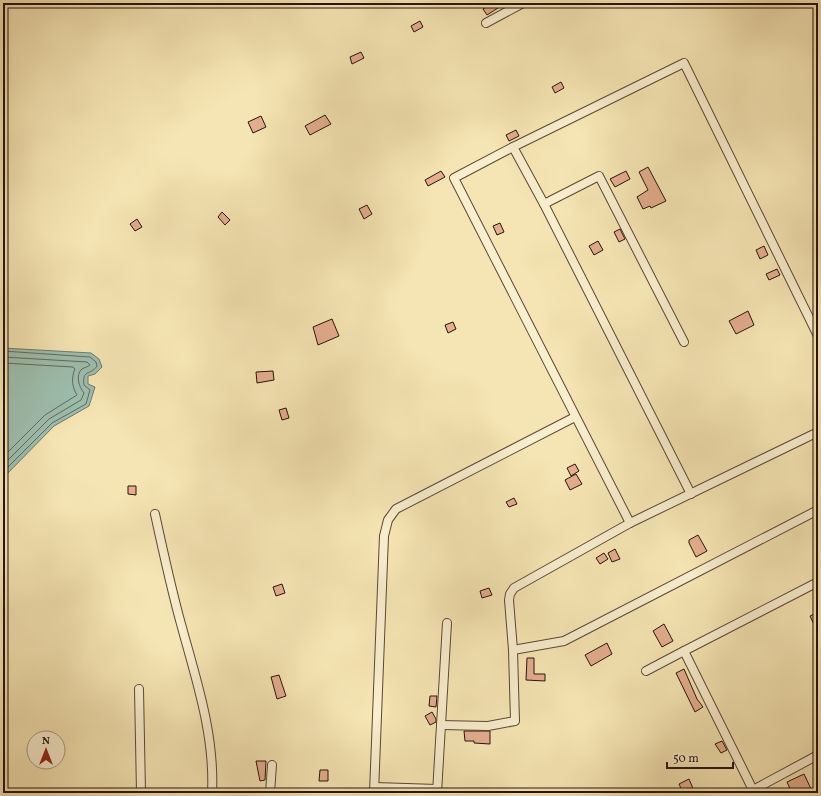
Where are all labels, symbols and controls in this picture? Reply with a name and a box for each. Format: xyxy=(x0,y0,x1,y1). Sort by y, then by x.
north arrow xyxy=(26,730,66,770)
text: N xyxy=(42,734,50,749)
scale bar xyxy=(667,744,733,770)
text: 50 m xyxy=(673,751,699,767)

